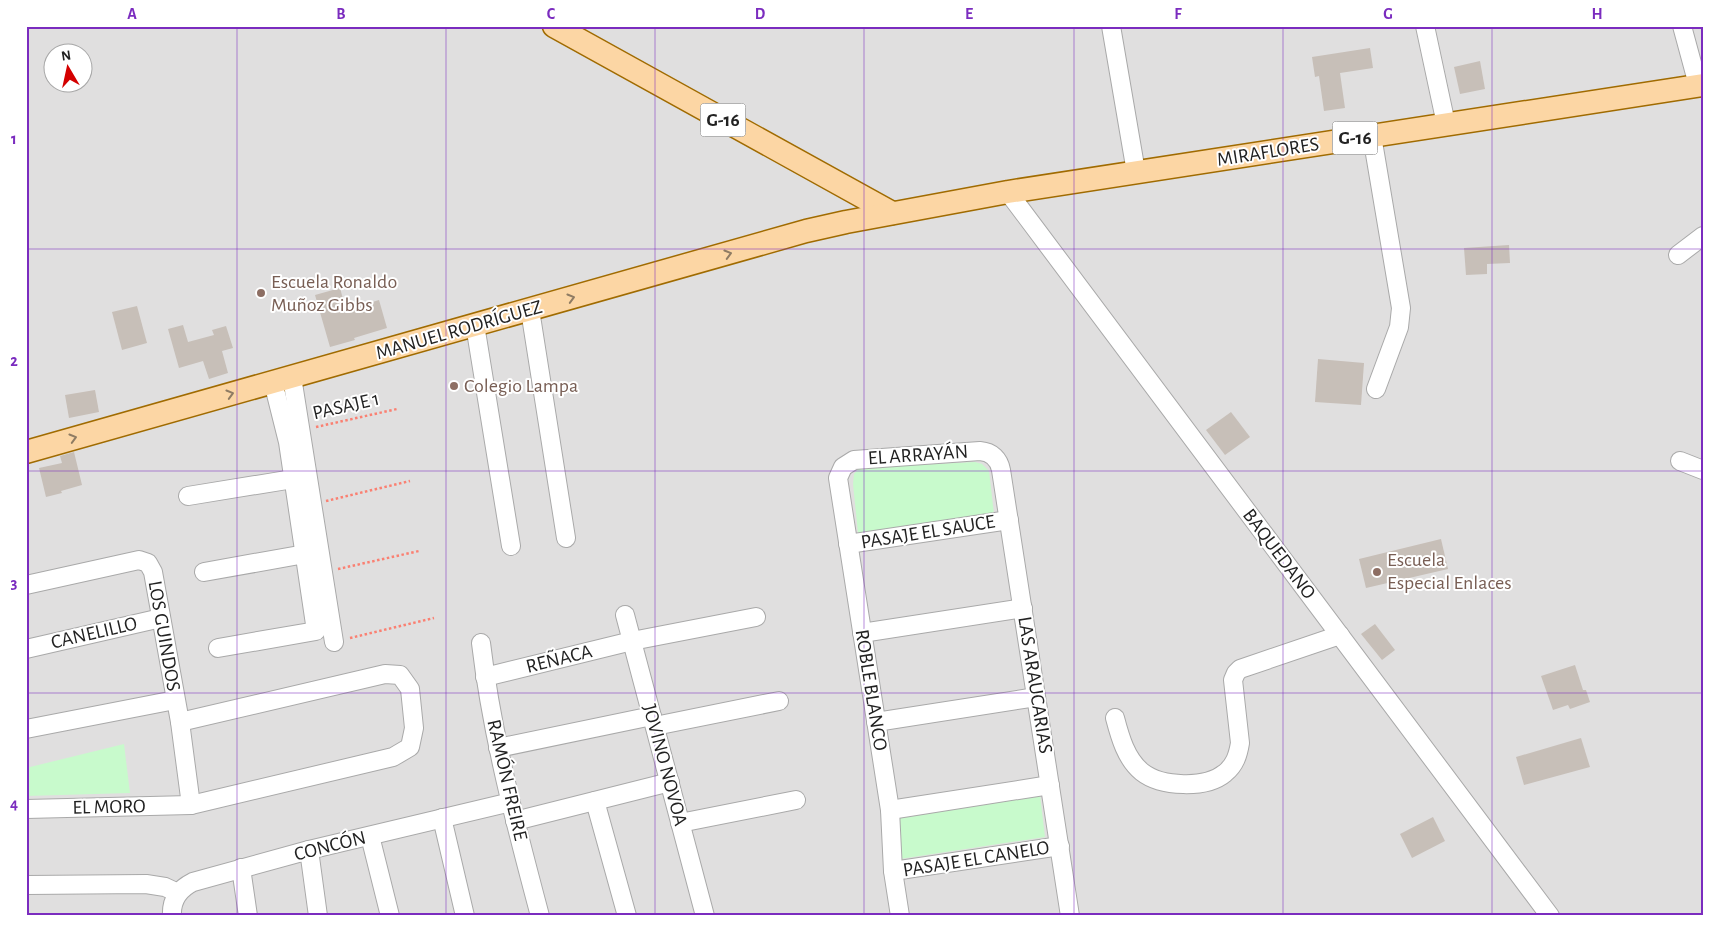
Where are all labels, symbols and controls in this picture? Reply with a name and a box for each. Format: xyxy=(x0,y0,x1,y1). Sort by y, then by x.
text: A xyxy=(127,6,137,22)
text: B xyxy=(336,6,346,22)
text: C xyxy=(547,6,556,22)
text: D xyxy=(755,6,766,22)
text: E xyxy=(965,6,973,22)
text: F xyxy=(1174,6,1182,22)
text: G xyxy=(1383,6,1393,22)
text: H xyxy=(1591,6,1603,22)
north arrow xyxy=(42,42,92,92)
text: N xyxy=(60,48,72,64)
road number: G-16 xyxy=(700,104,746,136)
road number: G-16 xyxy=(1332,122,1378,154)
text: 1 xyxy=(11,131,17,147)
street label: MIRAFLORES xyxy=(1216,134,1320,170)
one-way arrow xyxy=(723,249,731,259)
place label: Escuela Ronaldo Muñoz Gibbs xyxy=(271,272,397,315)
marker: Escuela Ronaldo Muñoz Gibbs xyxy=(255,287,267,299)
one-way arrow xyxy=(567,293,575,303)
street label: MANUEL RODRÍGUEZ xyxy=(373,296,544,363)
text: 2 xyxy=(10,353,18,369)
place label: Colegio Lampa xyxy=(464,376,578,396)
marker: Colegio Lampa xyxy=(448,380,460,392)
street label: PASAJE 1 xyxy=(311,389,381,423)
one-way arrow xyxy=(225,390,233,400)
one-way arrow xyxy=(69,434,77,444)
street label: EL ARRAYÁN xyxy=(867,441,969,468)
street label: BAQUEDANO xyxy=(1239,505,1319,603)
street label: PASAJE EL SAUCE xyxy=(859,511,997,552)
place label: Escuela Especial Enlaces xyxy=(1387,550,1512,593)
marker: Escuela Especial Enlaces xyxy=(1371,566,1383,578)
text: 3 xyxy=(11,575,18,591)
street label: LOS GUINDOS xyxy=(144,579,184,693)
street label: CANELILLO xyxy=(49,613,139,653)
street label: LAS ARAUCARIAS xyxy=(1014,615,1056,755)
street label: ROBLE BLANCO xyxy=(852,628,890,752)
street label: REÑACA xyxy=(524,640,595,677)
street label: JOVINO NOVOA xyxy=(639,702,691,828)
street label: RAMÓN FREIRE xyxy=(483,717,532,843)
text: 4 xyxy=(10,796,18,812)
street label: EL MORO xyxy=(72,796,146,818)
street label: CONCÓN xyxy=(292,826,368,865)
street label: PASAJE EL CANELO xyxy=(901,838,1051,880)

